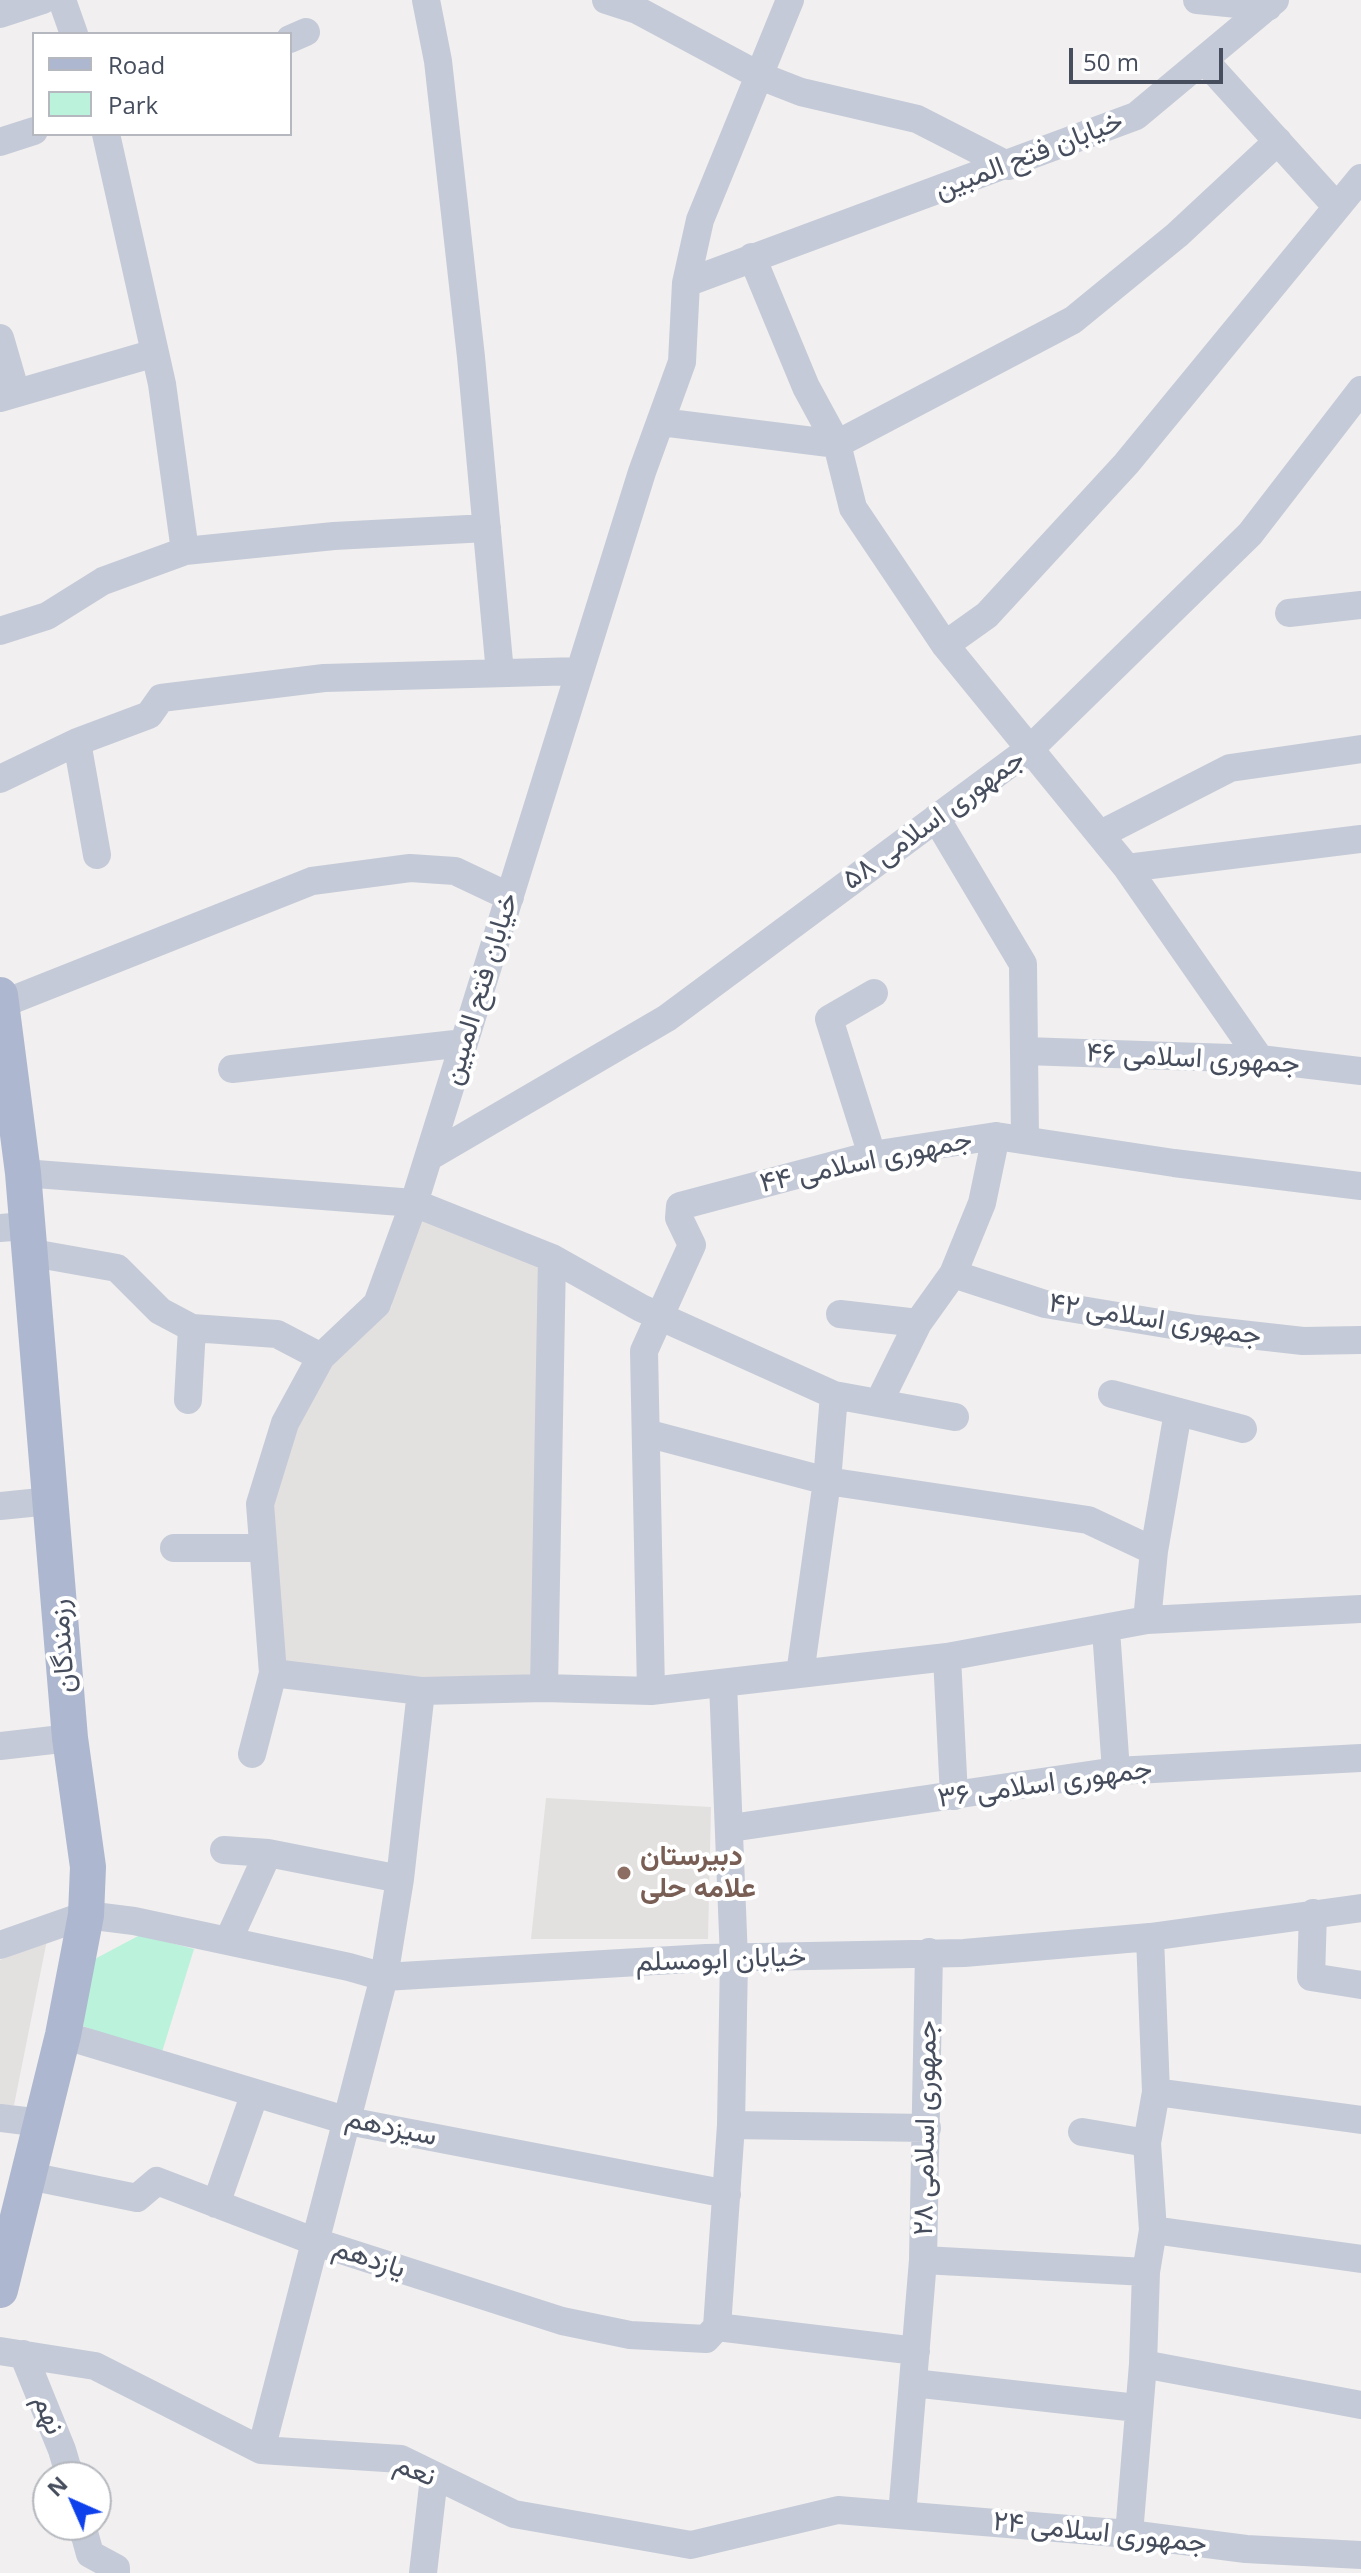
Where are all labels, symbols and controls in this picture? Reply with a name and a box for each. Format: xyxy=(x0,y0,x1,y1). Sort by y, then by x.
legend xyxy=(32,32,292,136)
scale bar xyxy=(1073,32,1227,82)
text: 50 m xyxy=(1083,45,1139,78)
text: Road xyxy=(108,48,165,81)
text: Park xyxy=(108,88,158,121)
street label: خیابان فتح المبین xyxy=(930,105,1128,207)
street label: جمهوری اسلامی ۵۸ xyxy=(836,743,1032,897)
street label: خیابان فتح المبین xyxy=(436,889,526,1089)
street label: جمهوری اسلامی ۴۶ xyxy=(1085,1037,1301,1081)
street label: جمهوری اسلامی ۴۴ xyxy=(757,1123,975,1201)
street label: جمهوری اسلامی ۴۲ xyxy=(1046,1287,1264,1353)
street label: رزمندگان xyxy=(43,1598,83,1694)
street label: جمهوری اسلامی ۳۶ xyxy=(936,1752,1154,1816)
place label: دبیرستان علامه حلی xyxy=(640,1840,756,1906)
marker: دبیرستان علامه حلی xyxy=(615,1864,633,1882)
street label: خیابان ابومسلم xyxy=(635,1940,807,1980)
street label: جمهوری اسلامی ۲۸ xyxy=(907,2020,945,2236)
street label: سیزدهم xyxy=(342,2102,440,2154)
street label: یازدهم xyxy=(329,2232,409,2286)
street label: نهم xyxy=(25,2390,71,2440)
street label: نعم xyxy=(389,2448,441,2494)
north arrow xyxy=(32,2461,112,2541)
text: N xyxy=(40,2469,73,2502)
street label: جمهوری اسلامی ۲۴ xyxy=(991,2505,1209,2561)

